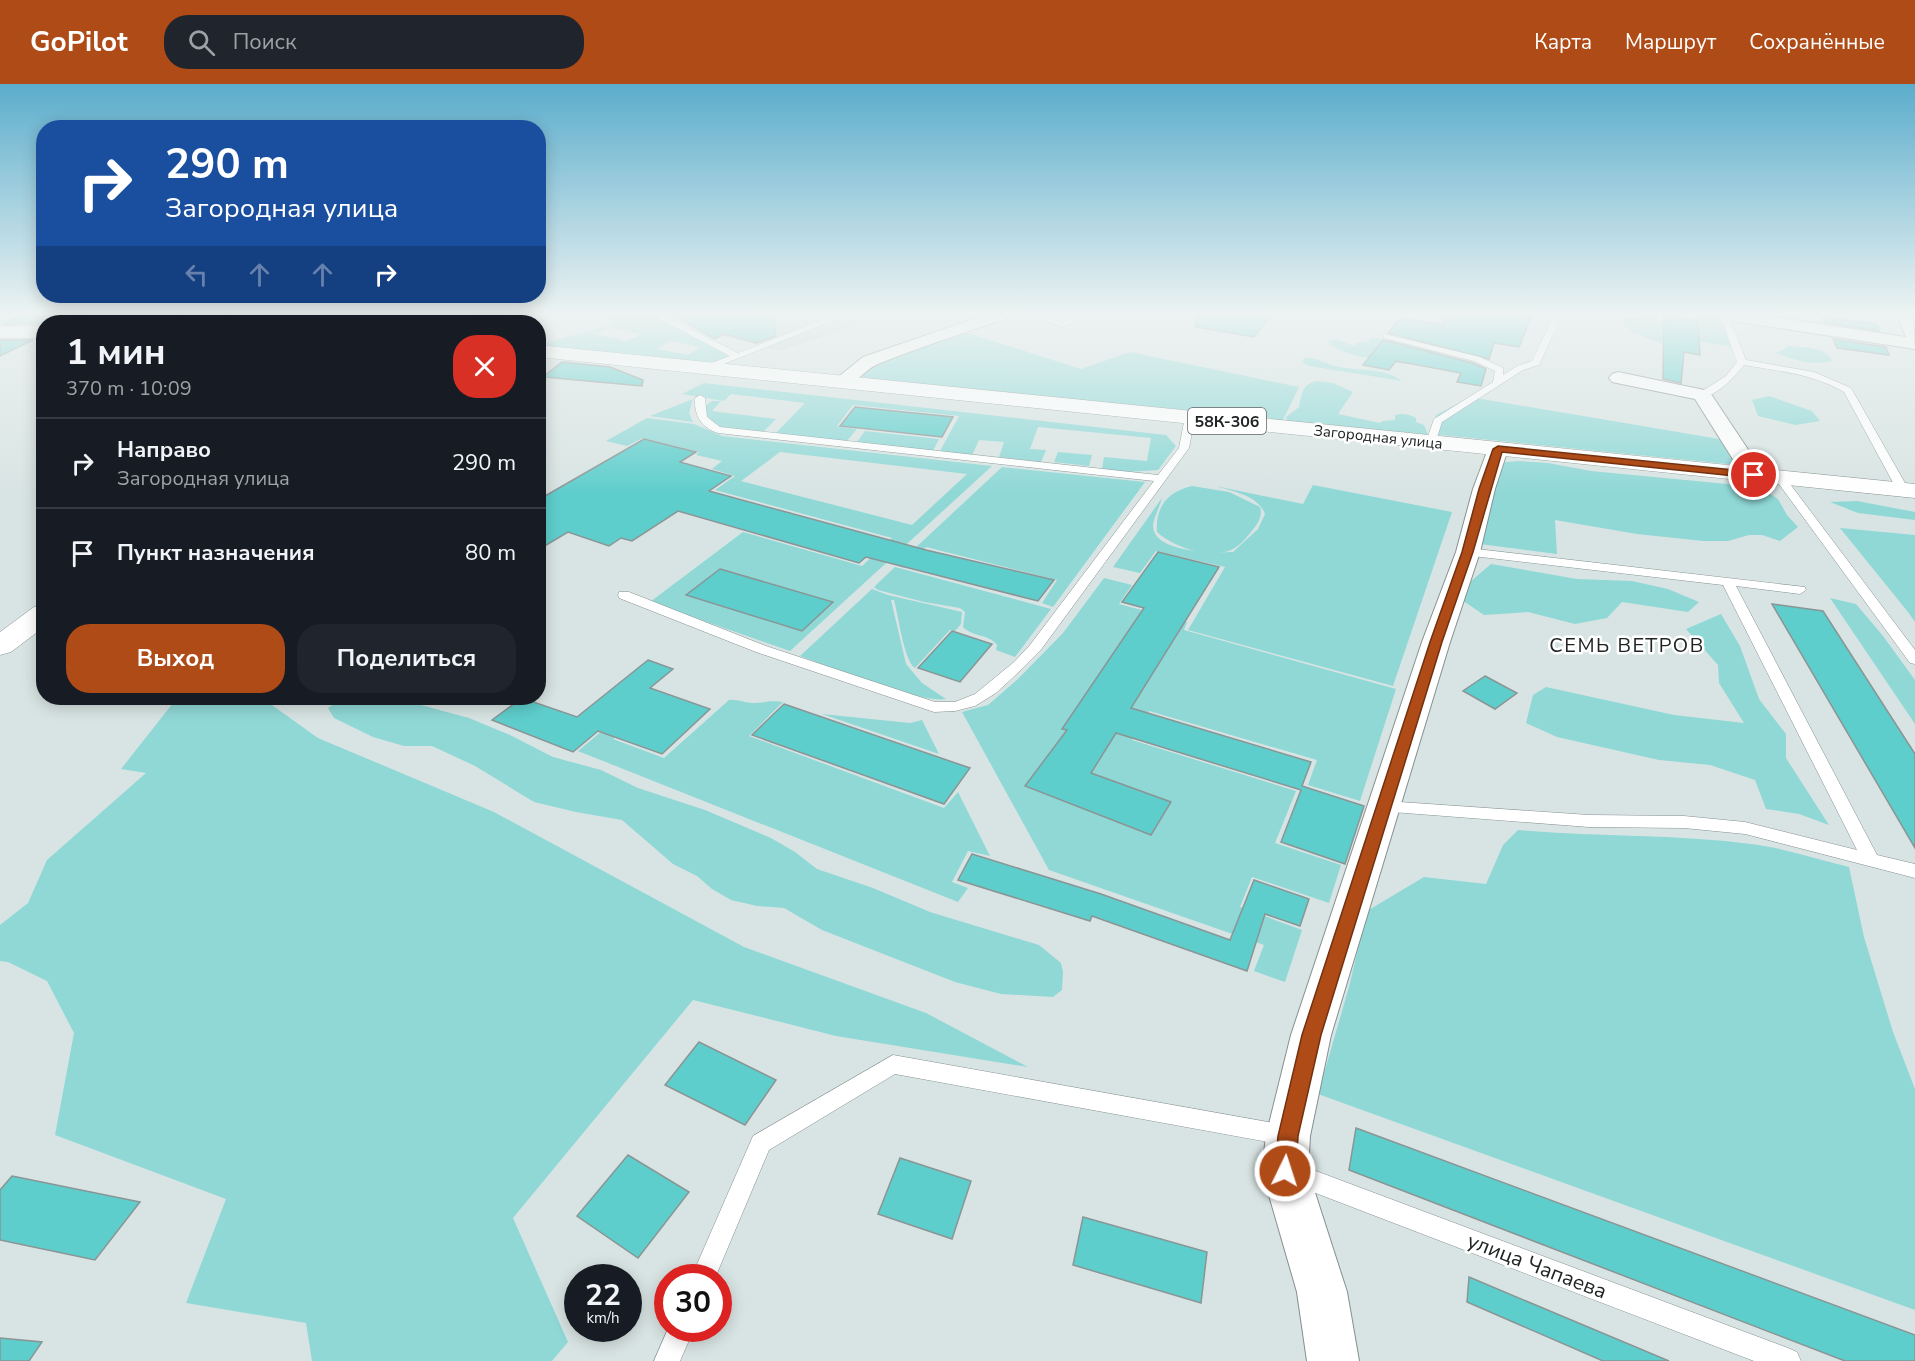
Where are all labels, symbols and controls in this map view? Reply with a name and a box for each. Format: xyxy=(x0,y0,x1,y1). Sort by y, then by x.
search box xyxy=(164,15,584,69)
text: GoPilot xyxy=(30,23,128,61)
icon: search xyxy=(185,26,218,59)
text: Поиск xyxy=(233,27,297,57)
text: Карта xyxy=(1534,28,1592,56)
text: Маршрут xyxy=(1625,28,1716,56)
text: Сохранённые xyxy=(1749,28,1885,56)
text: 290 m xyxy=(165,136,289,193)
icon: right xyxy=(66,144,144,222)
text: Загородная улица xyxy=(165,190,398,227)
icon: left xyxy=(180,258,213,291)
icon: ahead xyxy=(243,258,276,291)
icon: ahead xyxy=(306,258,339,291)
icon: right xyxy=(369,258,402,291)
text: 1 мин xyxy=(66,328,166,377)
button: close xyxy=(453,335,516,398)
text: 370 m · 10:09 xyxy=(66,375,192,402)
road number: 58К-306 xyxy=(1188,408,1266,434)
street label: Загородная улица xyxy=(1312,420,1444,454)
text: Направо xyxy=(117,435,211,465)
icon: right xyxy=(66,447,99,480)
text: 290 m xyxy=(452,448,516,478)
pin xyxy=(1728,449,1779,500)
icon: arrive xyxy=(1737,458,1770,491)
text: Загородная улица xyxy=(117,465,290,492)
icon: arrive xyxy=(66,537,99,570)
text: Пункт назначения xyxy=(117,538,315,568)
text: 80 m xyxy=(465,538,516,568)
button: Выход xyxy=(66,624,285,693)
button: Поделиться xyxy=(297,624,516,693)
district label: СЕМЬ ВЕТРОВ xyxy=(1549,632,1705,659)
position arrow xyxy=(1253,1139,1317,1203)
street label: улица Чапаева xyxy=(1463,1227,1611,1305)
speed limit sign: 30 xyxy=(654,1264,732,1342)
text: 22 xyxy=(585,1275,621,1316)
text: km/h xyxy=(586,1308,620,1328)

